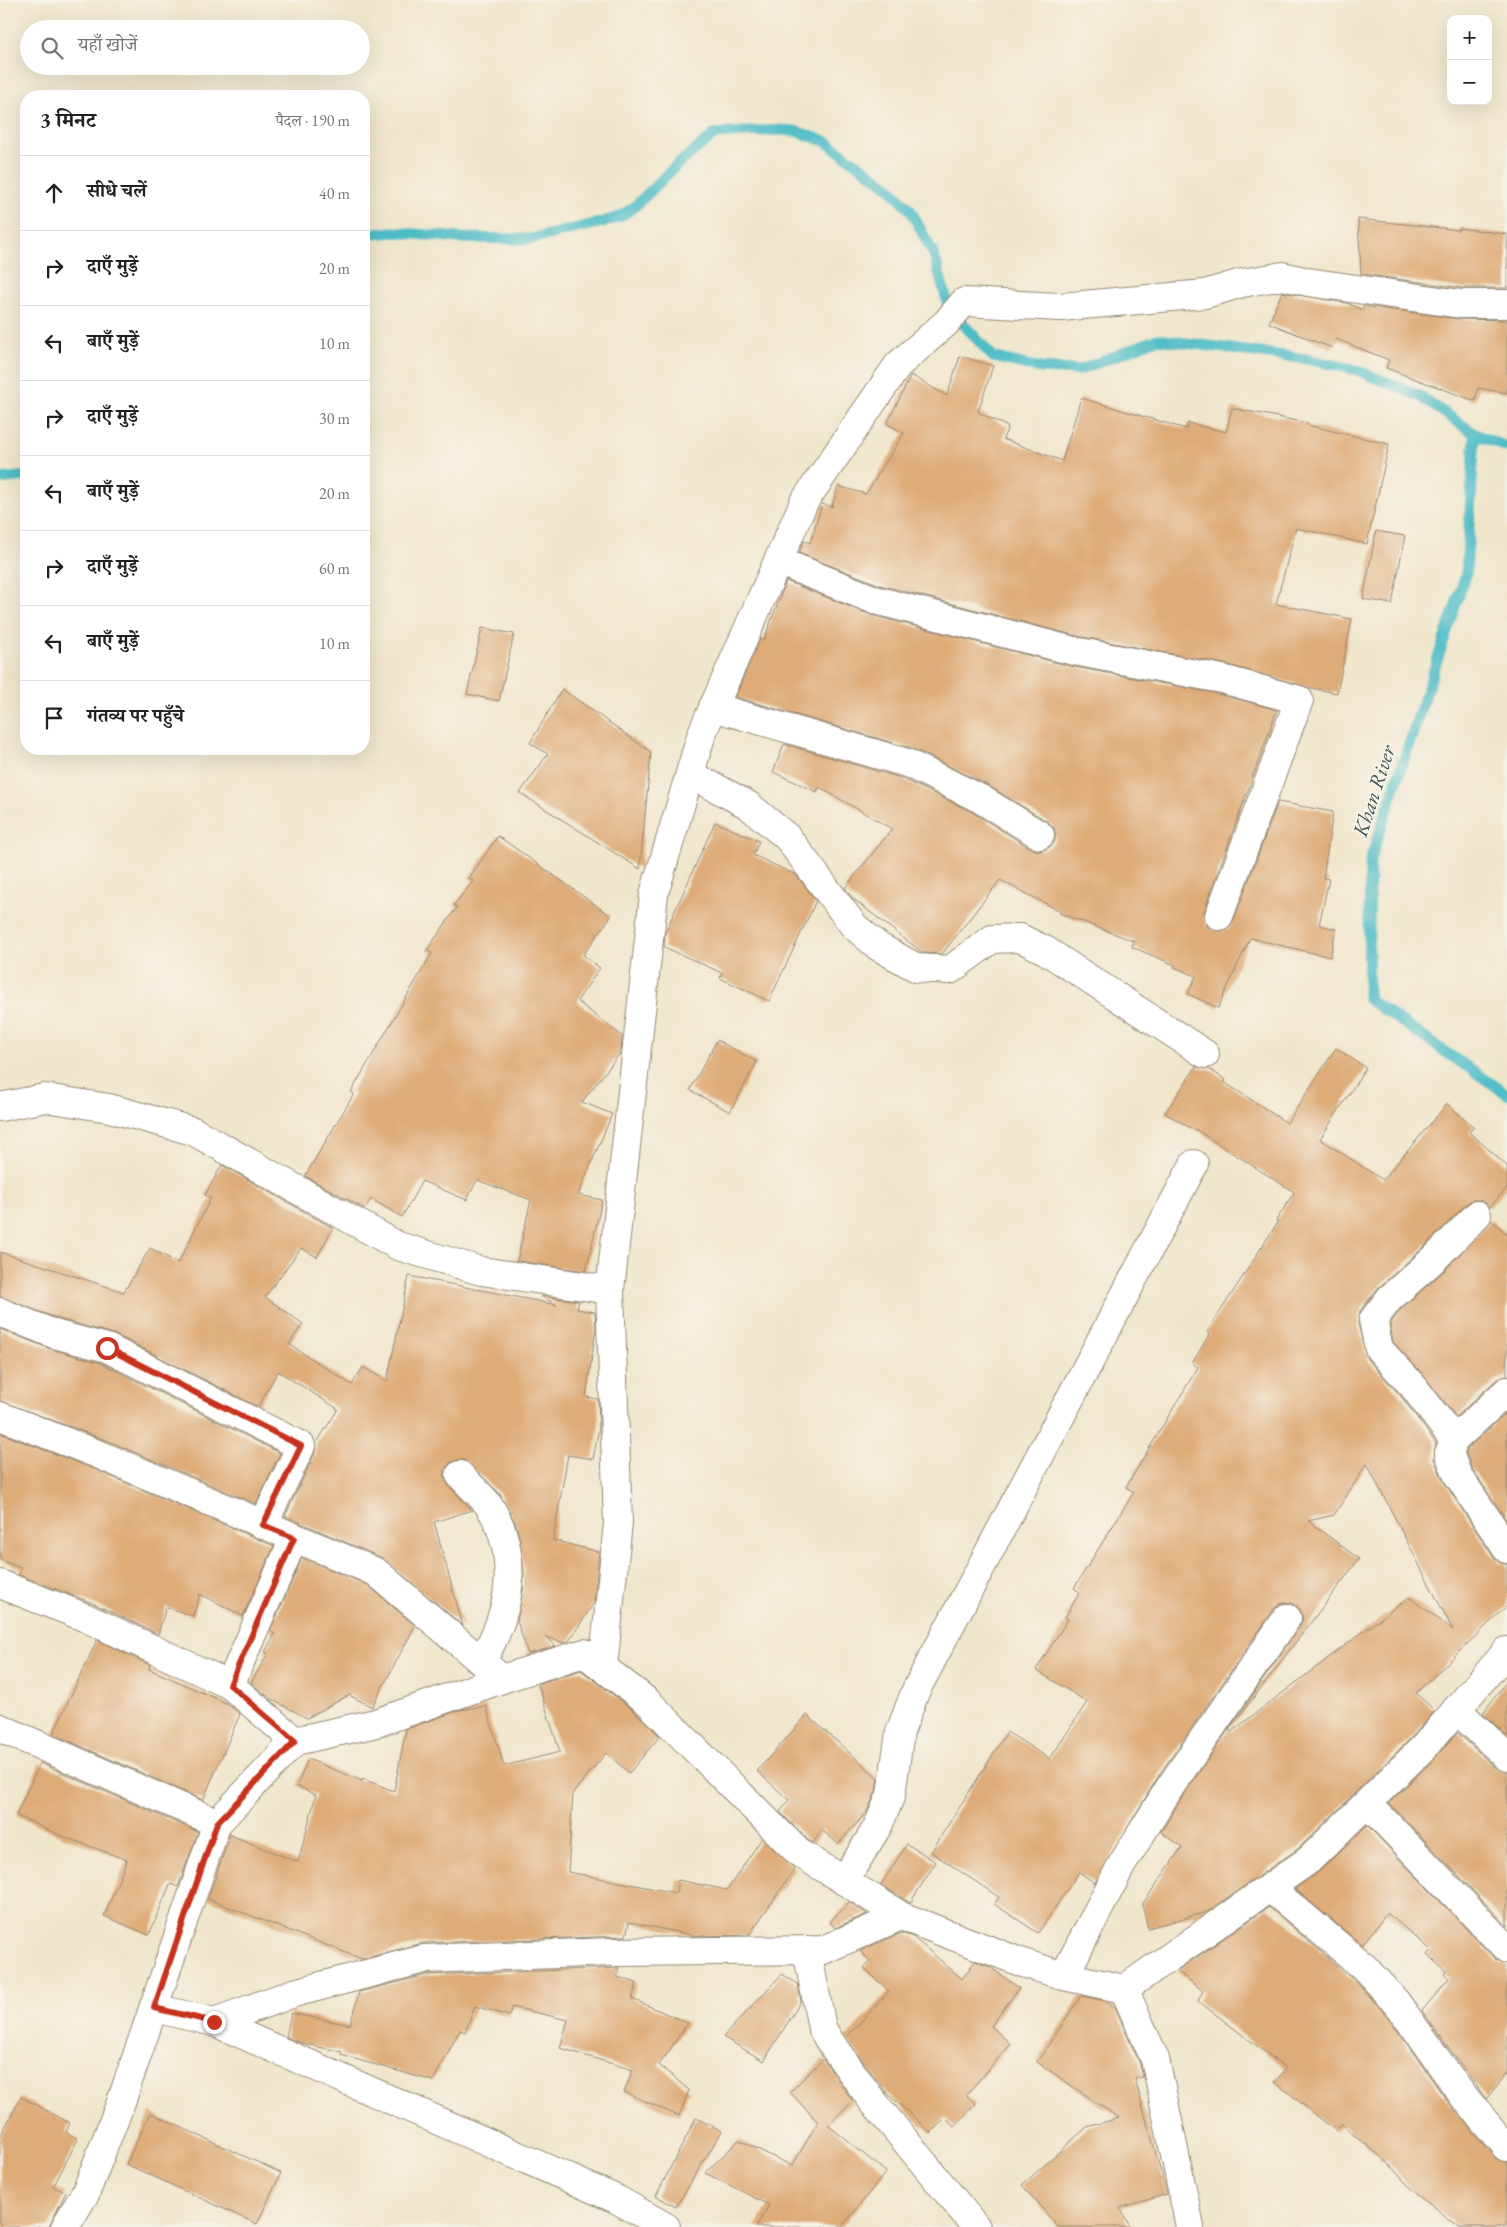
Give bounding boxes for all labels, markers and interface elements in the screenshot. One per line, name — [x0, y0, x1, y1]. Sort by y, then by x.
map controls — [1447, 15, 1492, 105]
button: + — [1447, 15, 1492, 60]
search box — [20, 20, 370, 75]
text: यहाँ खोजें — [78, 32, 137, 57]
icon: search — [38, 34, 66, 62]
button: − — [1447, 60, 1492, 105]
text: 3 मिनट — [40, 106, 96, 133]
text: पैदल · 190 m — [276, 110, 350, 131]
text: सीधे चलें — [87, 178, 147, 203]
icon: ahead — [40, 179, 68, 207]
text: 40 m — [319, 183, 350, 204]
text: दाएँ मुड़ें — [87, 253, 138, 278]
icon: right — [40, 254, 68, 282]
text: 20 m — [319, 258, 350, 279]
text: बाएँ मुड़ें — [87, 328, 139, 353]
icon: left — [40, 329, 68, 357]
text: 10 m — [319, 333, 350, 354]
text: दाएँ मुड़ें — [87, 403, 138, 428]
icon: right — [40, 404, 68, 432]
text: 30 m — [319, 408, 350, 429]
text: बाएँ मुड़ें — [87, 478, 139, 503]
icon: left — [40, 479, 68, 507]
text: 20 m — [319, 483, 350, 504]
text: दाएँ मुड़ें — [87, 553, 138, 578]
icon: right — [40, 554, 68, 582]
text: 60 m — [319, 558, 350, 579]
text: बाएँ मुड़ें — [87, 628, 139, 653]
icon: left — [40, 629, 68, 657]
text: 10 m — [319, 633, 350, 654]
text: गंतव्य पर पहुँचे — [87, 703, 184, 728]
icon: arrive — [40, 704, 68, 732]
water label: Khan River — [1346, 741, 1401, 841]
route start — [96, 1337, 119, 1360]
route end — [203, 2011, 226, 2034]

